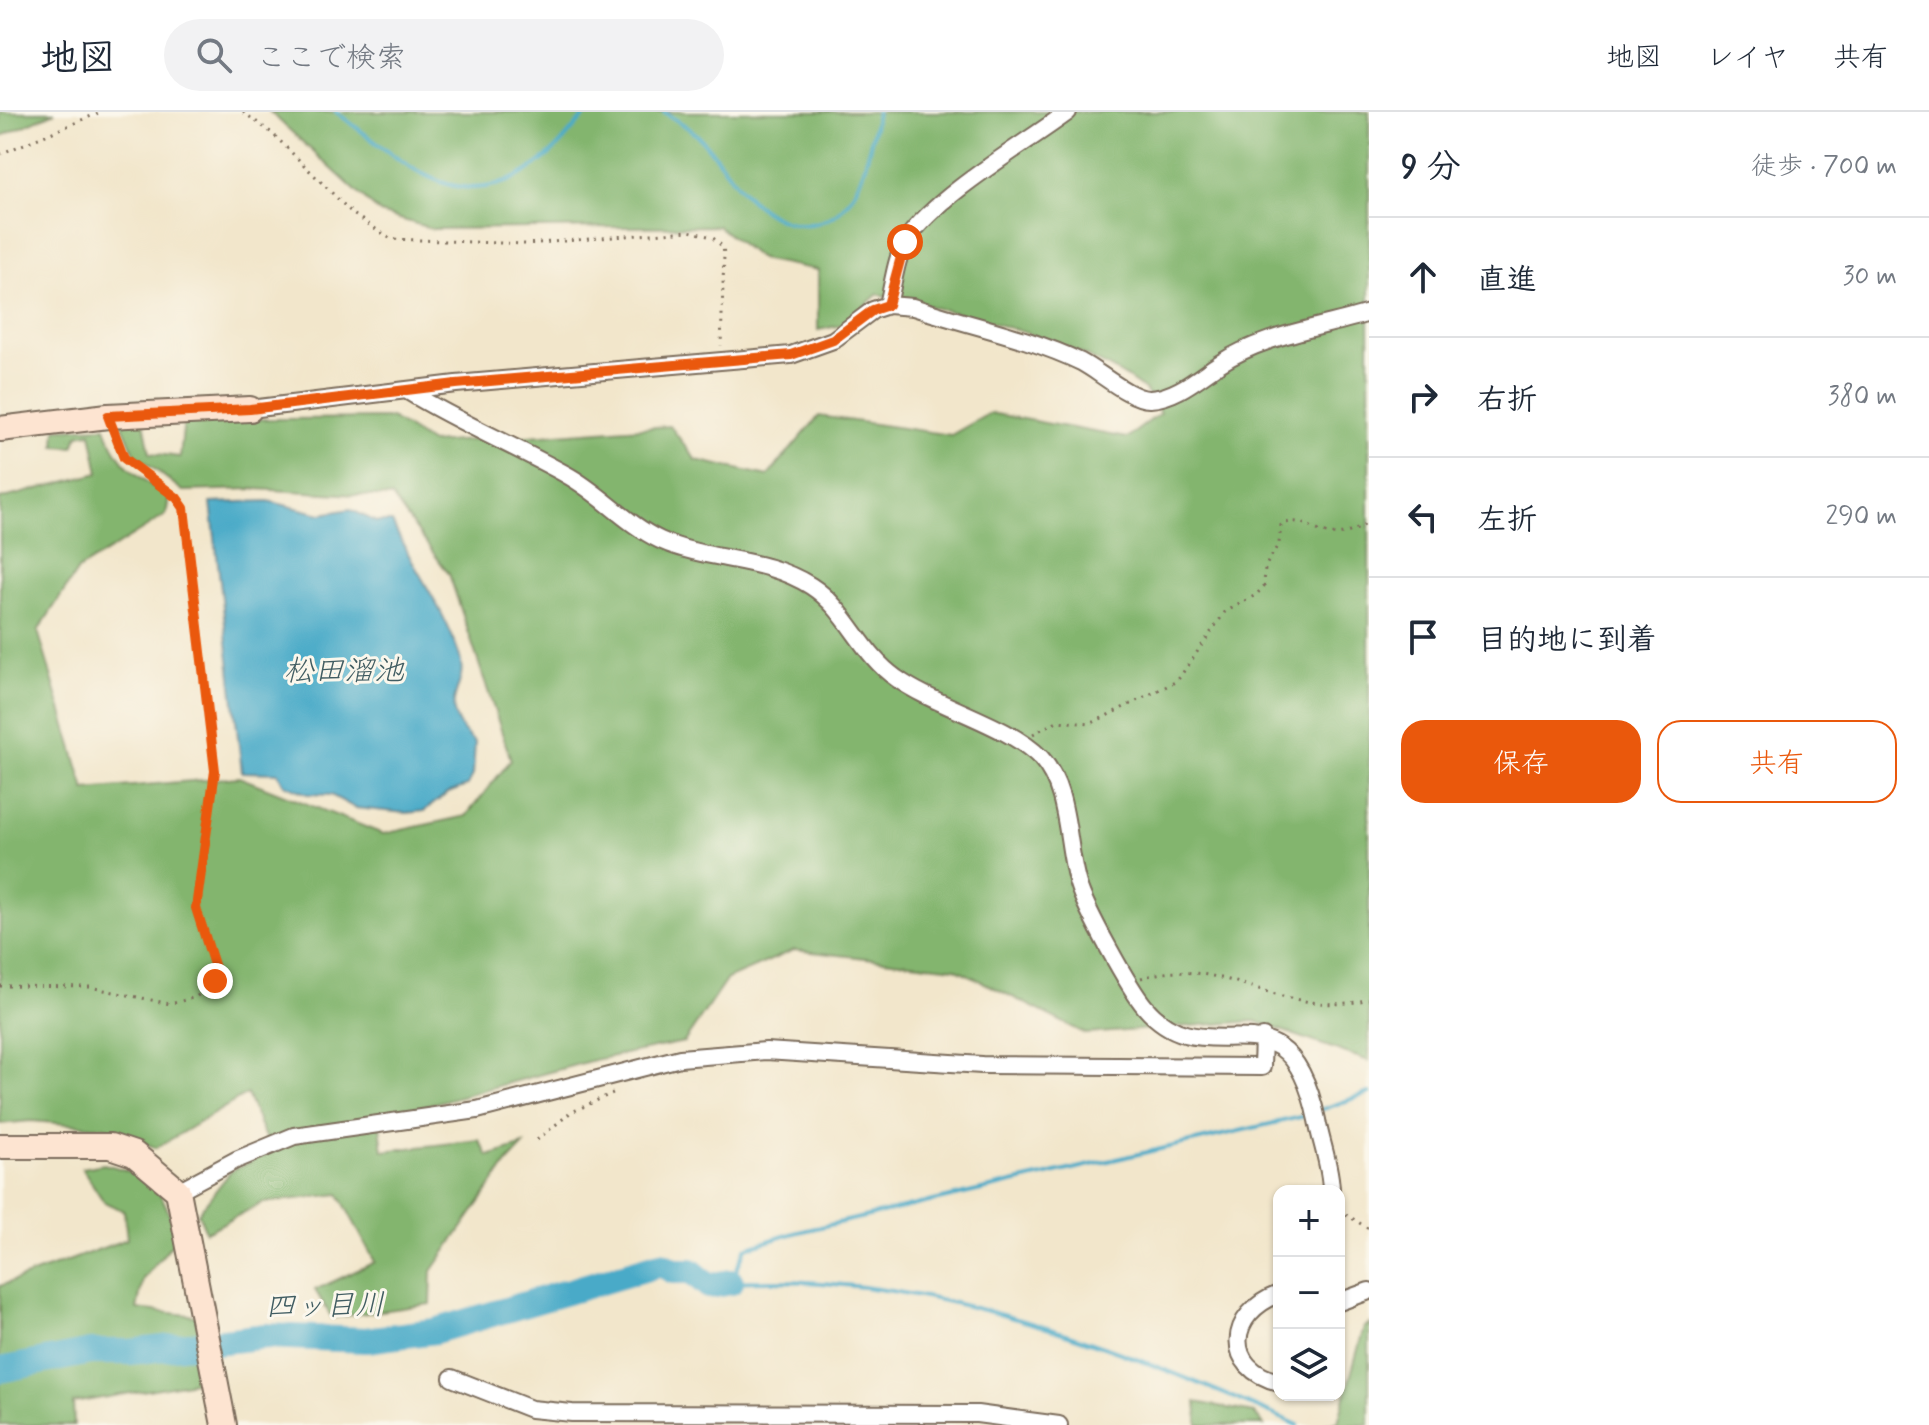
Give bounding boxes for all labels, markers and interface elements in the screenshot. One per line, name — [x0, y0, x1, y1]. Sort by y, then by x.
search box — [164, 19, 724, 91]
icon: search — [192, 33, 236, 77]
text: 地図 — [40, 35, 116, 84]
text: ここで検索 — [256, 39, 406, 78]
text: 地図 — [1606, 40, 1662, 77]
text: レイヤ — [1706, 40, 1789, 77]
text: 共有 — [1833, 40, 1889, 77]
text: 9 分 — [1401, 145, 1461, 190]
text: 徒歩 · 700 m — [1751, 150, 1897, 184]
route start — [887, 224, 923, 260]
icon: ahead — [1401, 255, 1445, 299]
text: 30 m — [1843, 260, 1897, 294]
text: 直進 — [1477, 261, 1537, 300]
icon: right — [1401, 375, 1445, 419]
text: 380 m — [1828, 380, 1897, 414]
text: 右折 — [1477, 381, 1537, 420]
icon: left — [1401, 495, 1445, 539]
text: 290 m — [1825, 500, 1897, 534]
text: 左折 — [1477, 501, 1537, 540]
icon: arrive — [1401, 615, 1445, 659]
text: 目的地に到着 — [1477, 621, 1657, 660]
water label: 松田溜池 — [284, 652, 405, 691]
button: 保存 — [1401, 720, 1641, 803]
button: 共有 — [1657, 720, 1897, 803]
route end — [197, 963, 233, 999]
map controls — [1273, 1185, 1345, 1401]
button: + — [1273, 1185, 1345, 1257]
button: − — [1273, 1257, 1345, 1329]
water label: 四ッ目川 — [265, 1286, 385, 1327]
button: layers — [1273, 1329, 1345, 1401]

